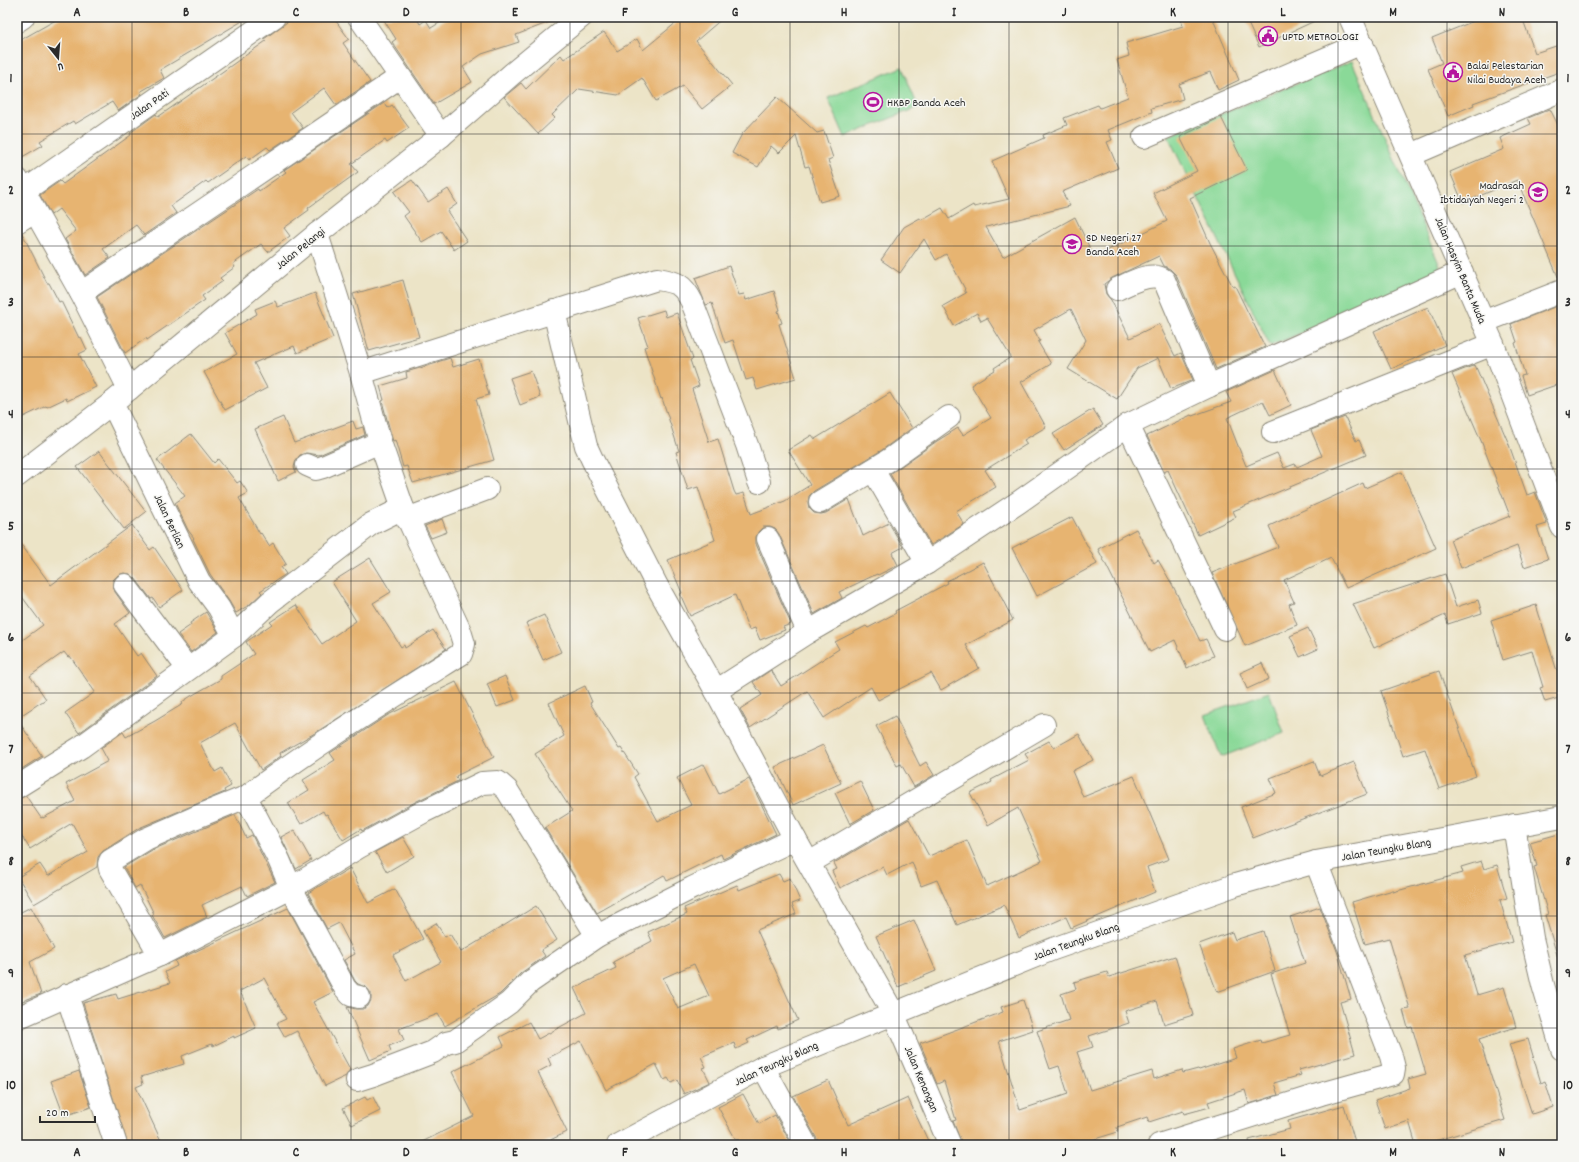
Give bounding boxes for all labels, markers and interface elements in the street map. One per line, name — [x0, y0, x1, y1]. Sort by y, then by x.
text: A — [73, 4, 81, 23]
text: B — [183, 4, 189, 23]
text: C — [293, 4, 300, 23]
text: D — [403, 4, 410, 23]
text: E — [512, 4, 519, 23]
text: F — [622, 4, 628, 23]
text: G — [732, 4, 739, 23]
text: H — [841, 4, 848, 23]
text: I — [952, 4, 957, 23]
text: J — [1062, 4, 1067, 23]
text: K — [1170, 4, 1176, 23]
text: L — [1280, 4, 1286, 23]
text: M — [1389, 4, 1397, 23]
text: N — [1499, 4, 1505, 23]
public building icon: UPTD METROLOGI — [1257, 25, 1279, 47]
place label: UPTD METROLOGI — [1282, 29, 1359, 46]
north arrow — [38, 38, 78, 78]
text: U — [55, 57, 65, 74]
place label: Balai Pelestarian Nilai Budaya Aceh — [1467, 58, 1546, 89]
public building icon: Balai Pelestarian Nilai Budaya Aceh — [1442, 61, 1464, 83]
text: 1 — [10, 70, 13, 89]
text: 1 — [1567, 70, 1570, 89]
street label: Jalan Pati — [127, 86, 173, 125]
sports icon: HKBP Banda Aceh — [862, 91, 884, 113]
place label: HKBP Banda Aceh — [887, 95, 966, 112]
place label: Madrasah Ibtidaiyah Negeri 2 — [1440, 178, 1524, 209]
school or university icon: Madrasah Ibtidaiyah Negeri 2 — [1527, 181, 1549, 203]
text: 2 — [8, 182, 14, 201]
text: 2 — [1565, 182, 1571, 201]
street label: Jalan Hasyim Banta Muda — [1429, 214, 1490, 327]
street label: Jalan Pelangi — [273, 224, 329, 274]
place label: SD Negeri 27 Banda Aceh — [1086, 230, 1142, 261]
school or university icon: SD Negeri 27 Banda Aceh — [1061, 233, 1083, 255]
text: 3 — [8, 294, 14, 313]
text: 3 — [1565, 294, 1571, 313]
text: 4 — [8, 406, 14, 425]
text: 4 — [1565, 406, 1571, 425]
street label: Jalan Berlian — [149, 492, 189, 552]
text: 5 — [8, 518, 14, 537]
text: 5 — [1565, 518, 1571, 537]
text: 6 — [8, 629, 15, 648]
text: 6 — [1565, 629, 1572, 648]
text: 7 — [9, 741, 14, 760]
text: 7 — [1566, 741, 1571, 760]
street label: Jalan Teungku Blang — [1340, 834, 1432, 867]
text: 8 — [8, 853, 14, 872]
text: 8 — [1565, 853, 1571, 872]
street label: Jalan Teungku Blang — [1031, 919, 1122, 966]
text: 9 — [8, 965, 14, 984]
text: 9 — [1565, 965, 1571, 984]
street label: Jalan Teungku Blang — [732, 1038, 821, 1091]
street label: Jalan Kenangan — [899, 1044, 942, 1116]
text: 10 — [6, 1077, 16, 1096]
text: 10 — [1563, 1077, 1573, 1096]
scale bar — [40, 1098, 95, 1124]
text: 20 m — [46, 1105, 69, 1122]
text: A — [73, 1144, 81, 1162]
text: B — [183, 1144, 189, 1162]
text: C — [293, 1144, 300, 1162]
text: D — [403, 1144, 410, 1162]
text: E — [512, 1144, 519, 1162]
text: F — [622, 1144, 628, 1162]
text: G — [732, 1144, 739, 1162]
text: H — [841, 1144, 848, 1162]
text: I — [952, 1144, 957, 1162]
text: J — [1062, 1144, 1067, 1162]
text: K — [1170, 1144, 1176, 1162]
text: L — [1280, 1144, 1286, 1162]
text: M — [1389, 1144, 1397, 1162]
text: N — [1499, 1144, 1505, 1162]

